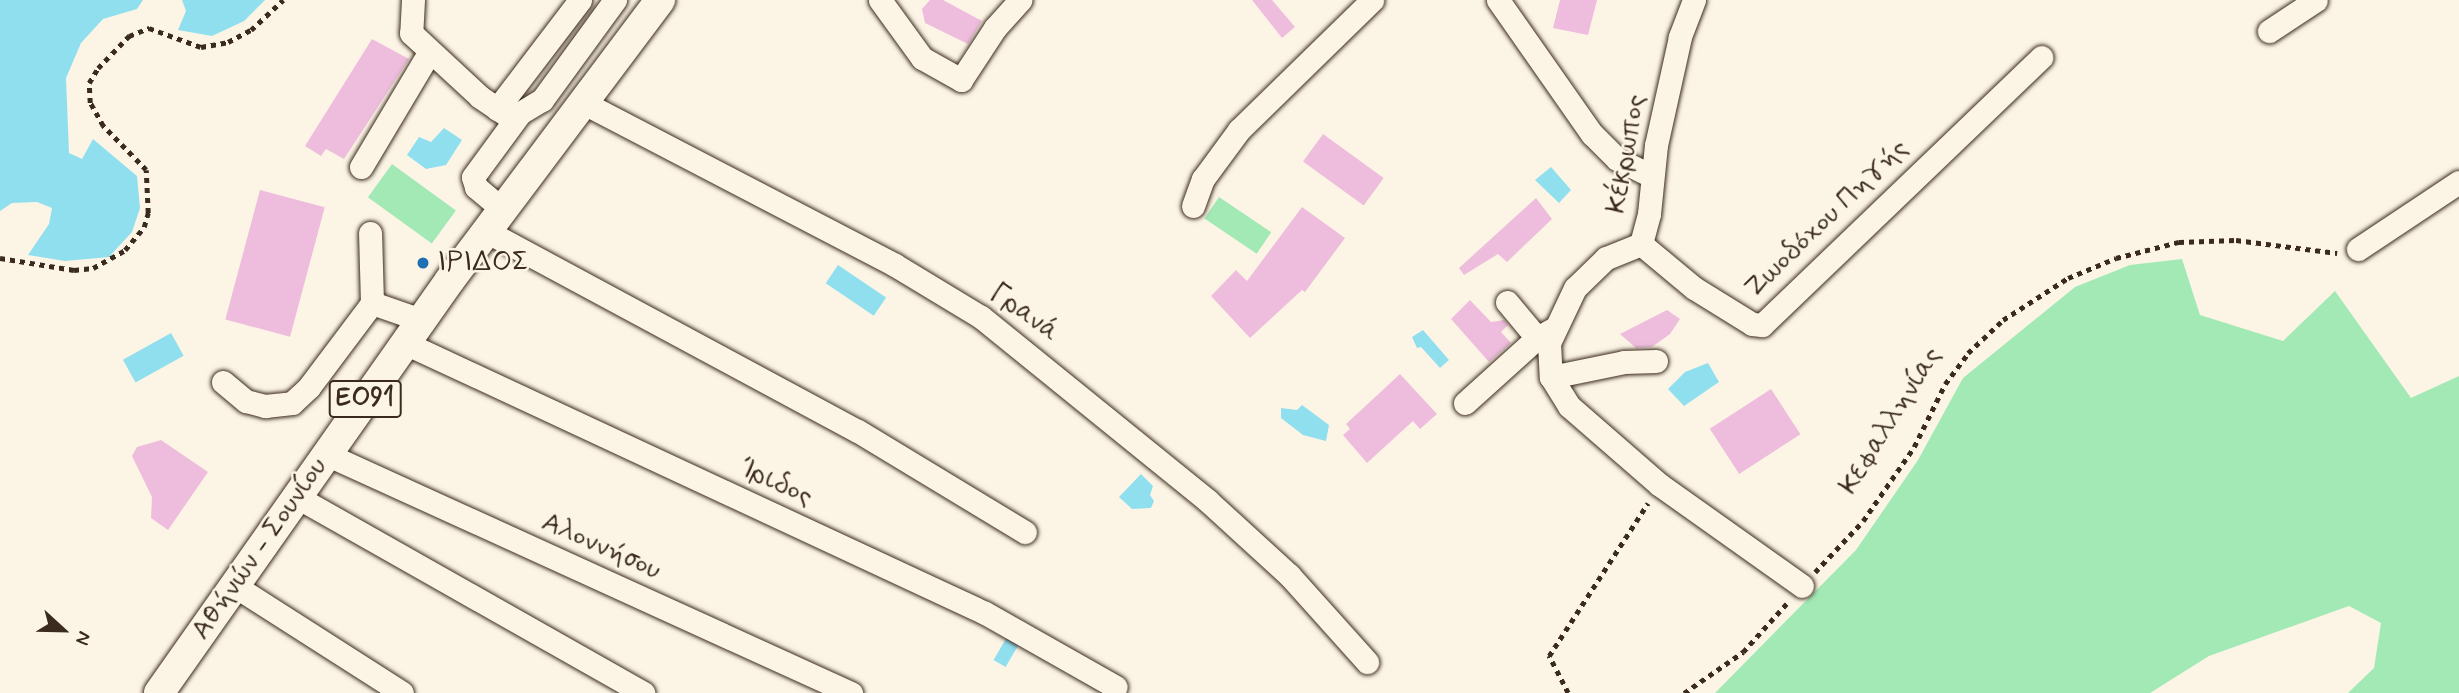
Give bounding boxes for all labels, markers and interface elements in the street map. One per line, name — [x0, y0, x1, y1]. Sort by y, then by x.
street label: Κέκρωπος — [1600, 92, 1654, 216]
street label: Ζωοδόχου Πηγής — [1738, 132, 1916, 306]
place label: ΙΡΙΔΟΣ — [437, 246, 529, 280]
marker: ΙΡΙΔΟΣ — [415, 255, 431, 271]
street label: Γρανά — [983, 277, 1065, 349]
street label: Κεφαλληνίας — [1832, 341, 1950, 501]
road number: ΕΟ91 — [328, 376, 402, 422]
street label: Αθήνών - Σουνίου — [185, 451, 335, 647]
street label: Ίριδος — [734, 452, 818, 514]
street label: Αλοννήσου — [536, 506, 666, 588]
north arrow — [28, 595, 98, 665]
text: N — [69, 628, 97, 649]

